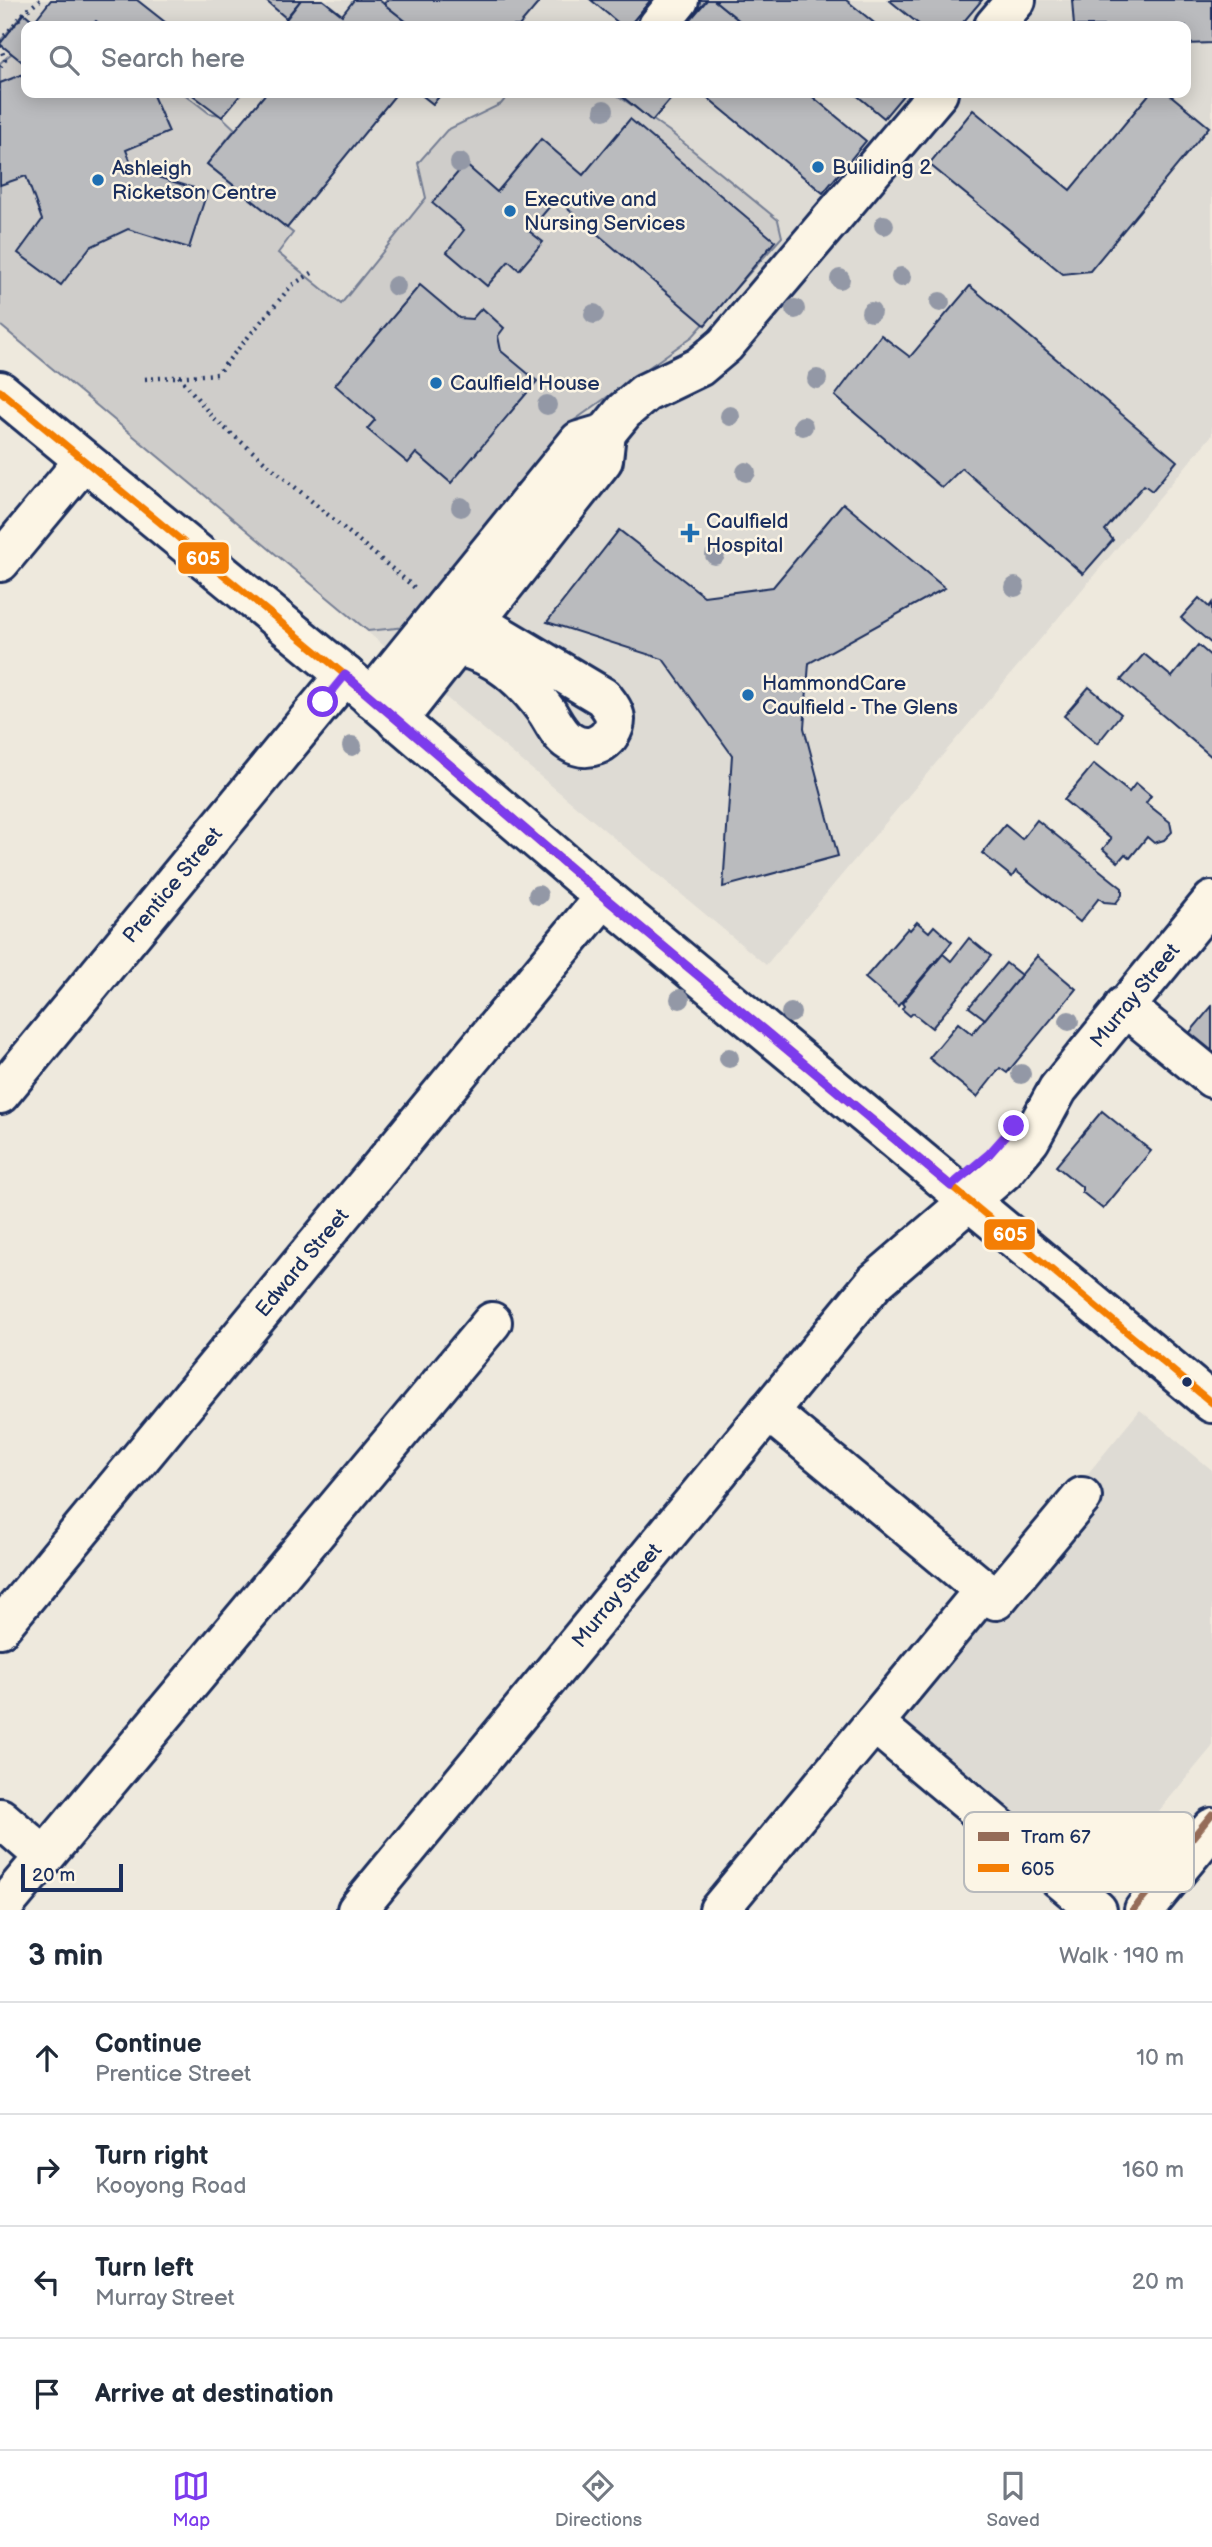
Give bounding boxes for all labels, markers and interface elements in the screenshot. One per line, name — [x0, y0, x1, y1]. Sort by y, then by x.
search box — [21, 21, 1191, 98]
icon: search — [45, 41, 83, 79]
text: Search here — [101, 44, 245, 75]
place label: Builiding 2 — [832, 155, 932, 180]
place label: Ashleigh Ricketson Centre — [112, 156, 277, 205]
marker: Builiding 2 — [810, 159, 826, 175]
marker: Ashleigh Ricketson Centre — [90, 172, 106, 188]
place label: Executive and Nursing Services — [524, 187, 685, 236]
marker: Executive and Nursing Services — [502, 203, 518, 219]
place label: Caulfield House — [450, 371, 600, 396]
marker: Caulfield House — [428, 375, 444, 391]
place label: Caulfield Hospital — [706, 509, 788, 558]
marker: Caulfield Hospital — [680, 523, 700, 543]
line badge: 605 — [177, 541, 230, 575]
text: 605 — [186, 548, 220, 571]
place label: HammondCare Caulfield - The Glens — [762, 671, 958, 720]
route start — [307, 686, 338, 717]
marker: HammondCare Caulfield - The Glens — [740, 687, 756, 703]
street label: Prentice Street — [118, 822, 228, 948]
street label: Murray Street — [1085, 938, 1186, 1053]
route end — [998, 1110, 1029, 1141]
street label: Edward Street — [250, 1203, 355, 1322]
line badge: 605 — [983, 1218, 1036, 1251]
text: 605 — [993, 1224, 1027, 1247]
unlabelled marker — [1180, 1375, 1194, 1389]
street label: Murray Street — [567, 1538, 668, 1653]
legend — [964, 1812, 1194, 1892]
text: Tram 67 — [1021, 1826, 1091, 1849]
text: 605 — [1021, 1858, 1055, 1881]
scale bar — [21, 1861, 122, 1893]
text: 20 m — [32, 1864, 75, 1887]
text: 3 min — [28, 1938, 103, 1974]
text: Walk · 190 m — [1059, 1942, 1184, 1970]
text: Continue — [95, 2029, 202, 2060]
icon: ahead — [28, 2039, 66, 2077]
text: 10 m — [1136, 2044, 1184, 2072]
text: Prentice Street — [95, 2060, 251, 2088]
text: Turn right — [95, 2141, 208, 2172]
icon: right — [28, 2151, 66, 2189]
text: 160 m — [1122, 2156, 1184, 2184]
text: Kooyong Road — [95, 2172, 246, 2200]
text: Turn left — [95, 2253, 194, 2284]
icon: left — [28, 2263, 66, 2301]
text: 20 m — [1132, 2268, 1184, 2296]
text: Murray Street — [95, 2284, 235, 2312]
icon: arrive — [28, 2375, 66, 2413]
text: Arrive at destination — [95, 2379, 334, 2410]
tab: Map — [172, 2467, 210, 2532]
tab: Directions — [555, 2467, 642, 2532]
tab: Saved — [986, 2467, 1040, 2532]

